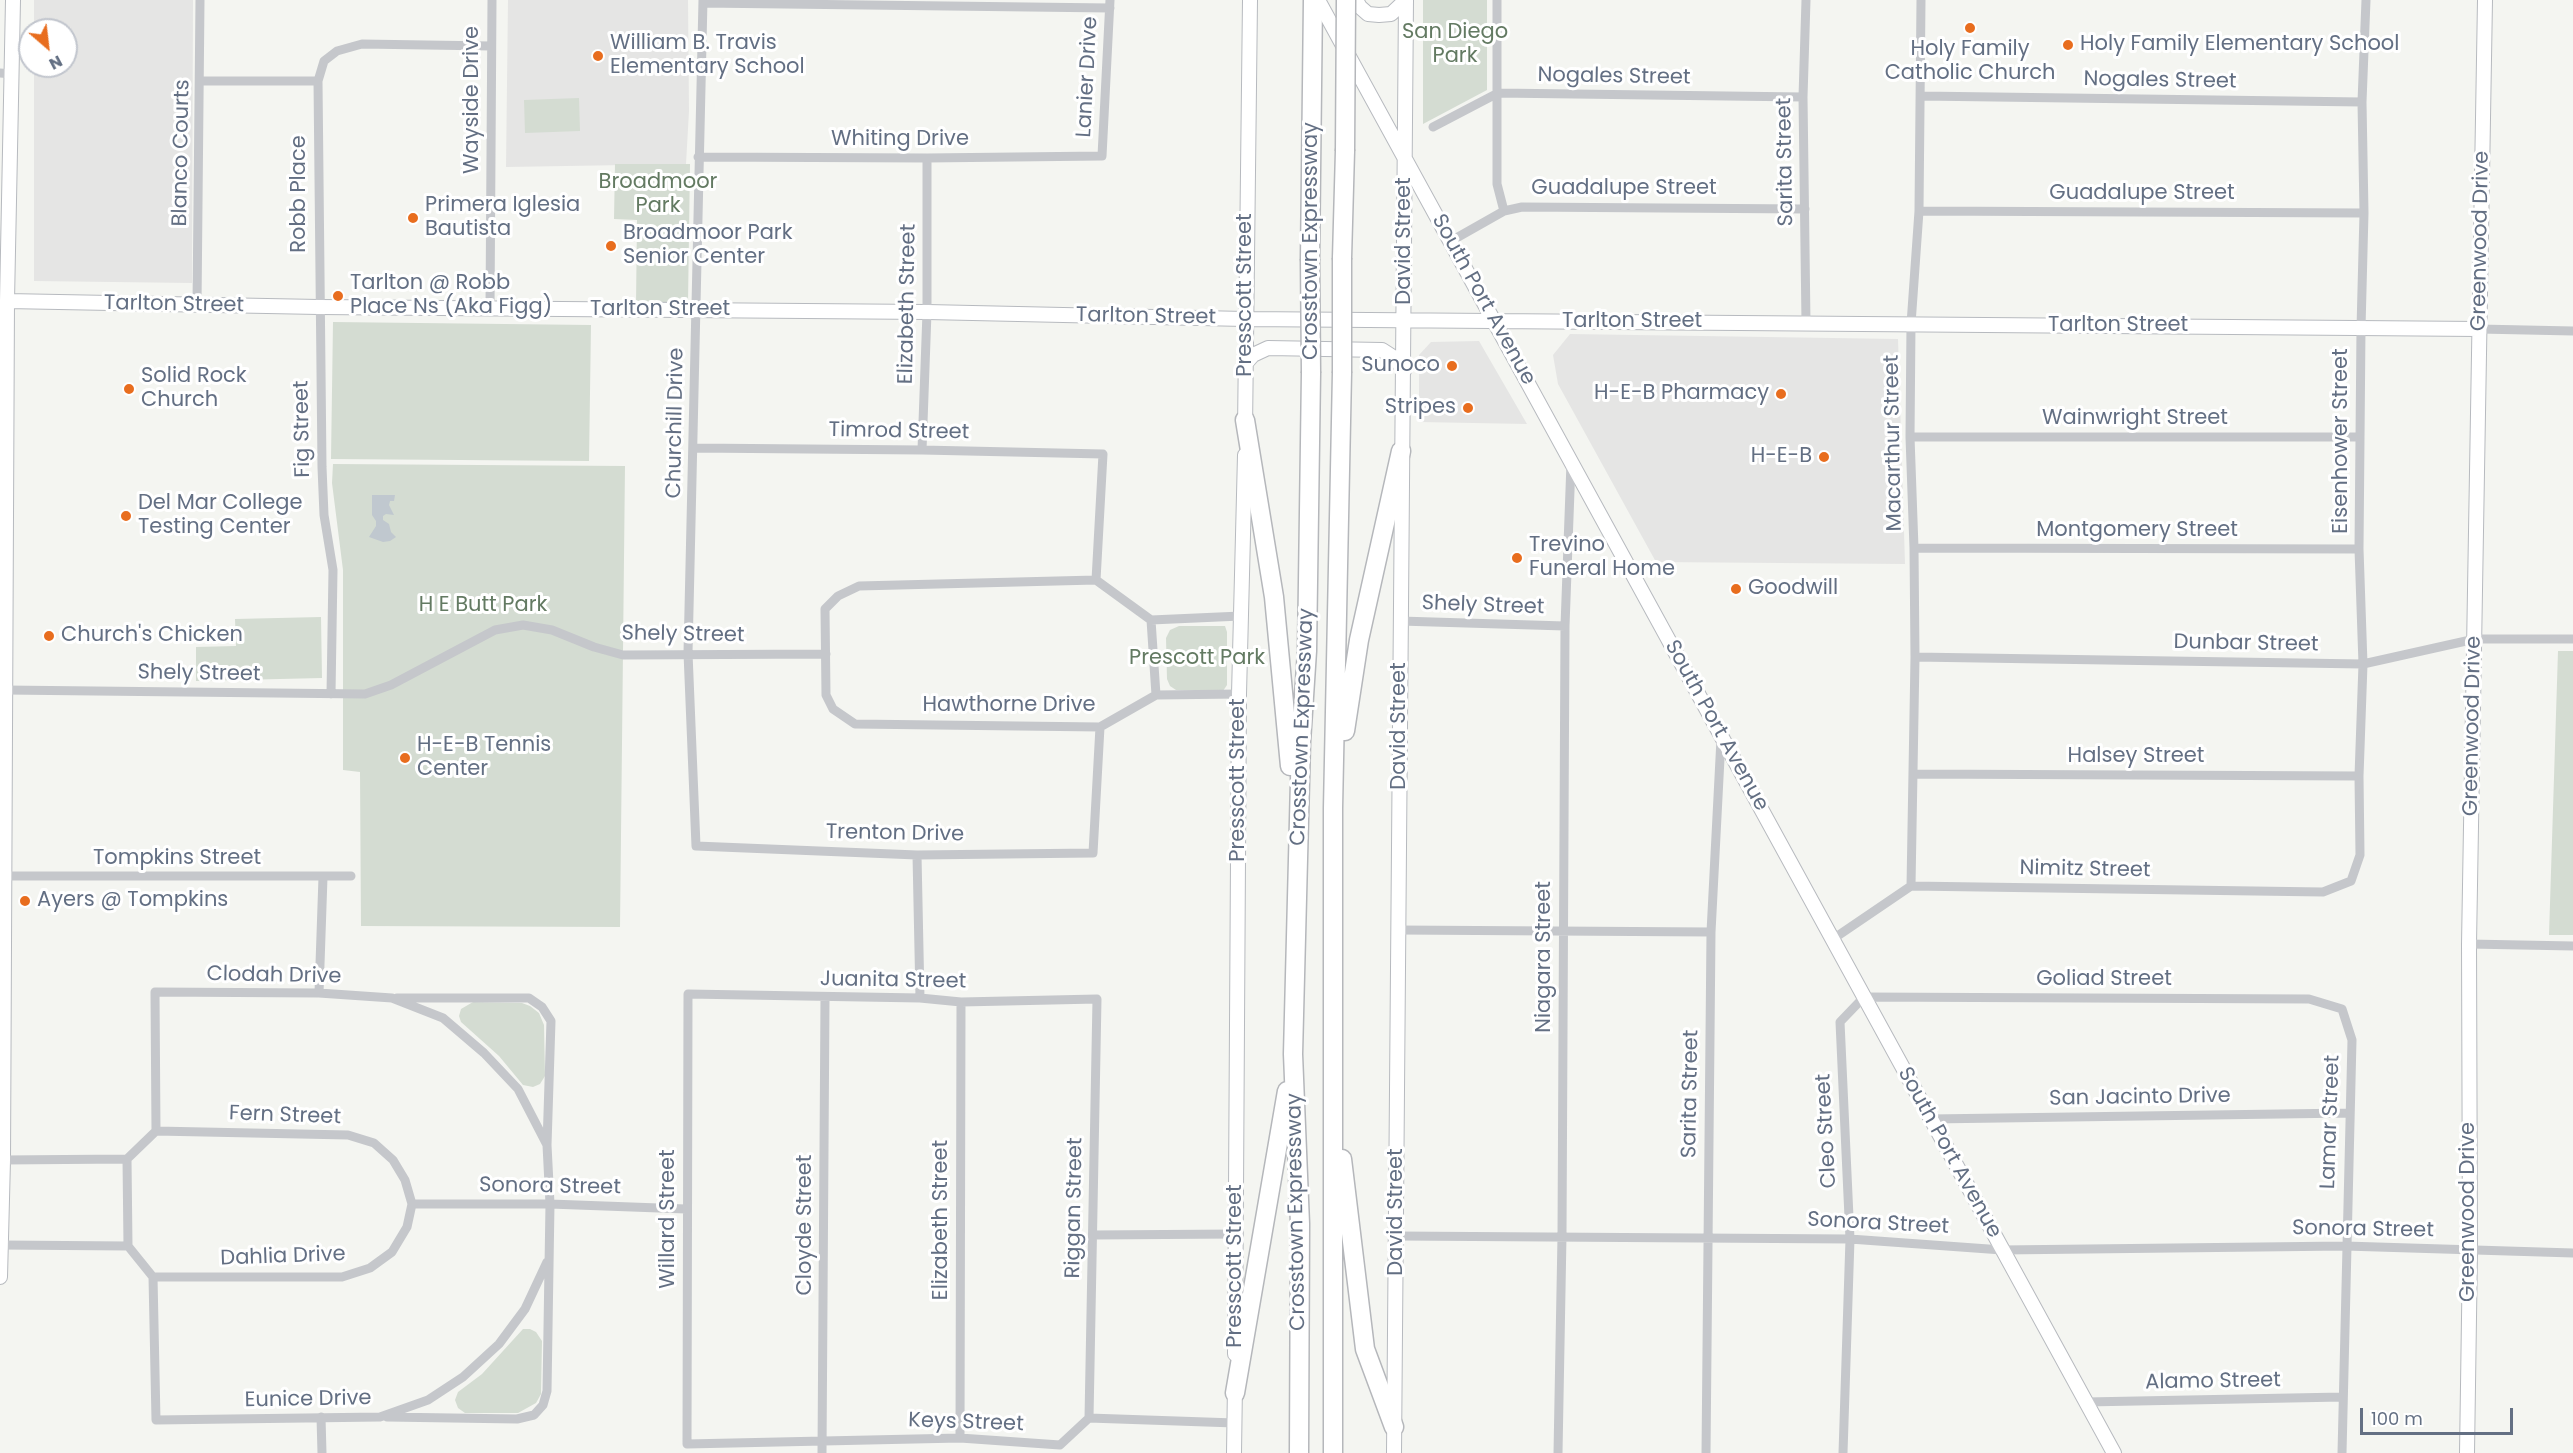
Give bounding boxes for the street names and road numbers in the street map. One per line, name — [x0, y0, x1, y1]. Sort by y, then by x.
street label: Lanier Drive — [1072, 16, 1104, 138]
street label: Wayside Drive — [460, 26, 486, 174]
street label: Nogales Street — [1537, 63, 1691, 91]
street label: Nogales Street — [2083, 67, 2237, 95]
street label: Blanco Courts — [168, 79, 196, 227]
street label: Sarita Street — [1772, 98, 1800, 226]
street label: Crosstown Expressway — [1299, 122, 1325, 360]
street label: Whiting Drive — [831, 127, 969, 153]
street label: Robb Place — [287, 135, 313, 253]
street label: Greenwood Drive — [2467, 151, 2495, 331]
street label: Guadalupe Street — [1531, 176, 1717, 202]
street label: David Street — [1392, 177, 1418, 305]
street label: Guadalupe Street — [2049, 181, 2235, 207]
street label: South Port Avenue — [1426, 210, 1540, 390]
street label: Presscott Street — [1233, 213, 1259, 377]
street label: Elizabeth Street — [894, 224, 922, 384]
street label: Tarlton Street — [104, 291, 244, 319]
street label: Tarlton Street — [590, 297, 730, 323]
street label: Tarlton Street — [1076, 303, 1216, 331]
street label: Tarlton Street — [1562, 309, 1702, 335]
street label: Tarlton Street — [2048, 313, 2188, 339]
street label: Churchill Drive — [662, 347, 690, 499]
street label: Eisenhower Street — [2329, 348, 2355, 534]
street label: Macarthur Street — [1880, 355, 1908, 531]
street label: Fig Street — [290, 380, 316, 478]
street label: Wainwright Street — [2042, 406, 2228, 432]
street label: Timrod Street — [828, 418, 970, 446]
street label: Montgomery Street — [2036, 518, 2238, 544]
street label: Shely Street — [1421, 591, 1545, 621]
street label: Crosstown Expressway — [1286, 608, 1320, 846]
street label: Shely Street — [621, 621, 745, 649]
street label: Dunbar Street — [2173, 630, 2319, 658]
street label: South Port Avenue — [1659, 636, 1773, 816]
street label: Greenwood Drive — [2459, 636, 2487, 816]
street label: Shely Street — [137, 660, 261, 688]
street label: David Street — [1387, 662, 1413, 790]
street label: Hawthorne Drive — [922, 693, 1096, 719]
street label: Presscott Street — [1226, 698, 1252, 862]
street label: Halsey Street — [2068, 744, 2204, 770]
street label: Trenton Drive — [826, 820, 964, 848]
street label: Tompkins Street — [93, 846, 261, 872]
street label: Nimitz Street — [2019, 856, 2151, 884]
street label: Niagara Street — [1532, 881, 1558, 1033]
street label: Clodah Drive — [206, 962, 342, 990]
street label: Juanita Street — [820, 967, 966, 995]
street label: Goliad Street — [2036, 967, 2172, 993]
street label: Sarita Street — [1677, 1030, 1705, 1158]
street label: Lamar Street — [2316, 1055, 2346, 1189]
street label: South Port Avenue — [1892, 1063, 2006, 1243]
street label: Cleo Street — [1811, 1073, 1843, 1189]
street label: San Jacinto Drive — [2049, 1084, 2231, 1112]
street label: Crosstown Expressway — [1282, 1093, 1312, 1331]
street label: Fern Street — [229, 1101, 341, 1131]
street label: Greenwood Drive — [2456, 1122, 2482, 1302]
street label: Riggan Street — [1061, 1137, 1089, 1279]
street label: Elizabeth Street — [929, 1140, 955, 1300]
street label: David Street — [1384, 1148, 1410, 1276]
street label: Willard Street — [656, 1149, 682, 1289]
street label: Cloyde Street — [793, 1155, 819, 1295]
street label: Sonora Street — [479, 1173, 621, 1201]
street label: Presscott Street — [1223, 1184, 1249, 1348]
street label: Sonora Street — [1807, 1208, 1949, 1240]
street label: Sonora Street — [2292, 1216, 2434, 1244]
street label: Dahlia Drive — [220, 1242, 346, 1272]
street label: Alamo Street — [2145, 1368, 2281, 1396]
street label: Eunice Drive — [244, 1386, 372, 1414]
street label: Keys Street — [908, 1408, 1024, 1438]

